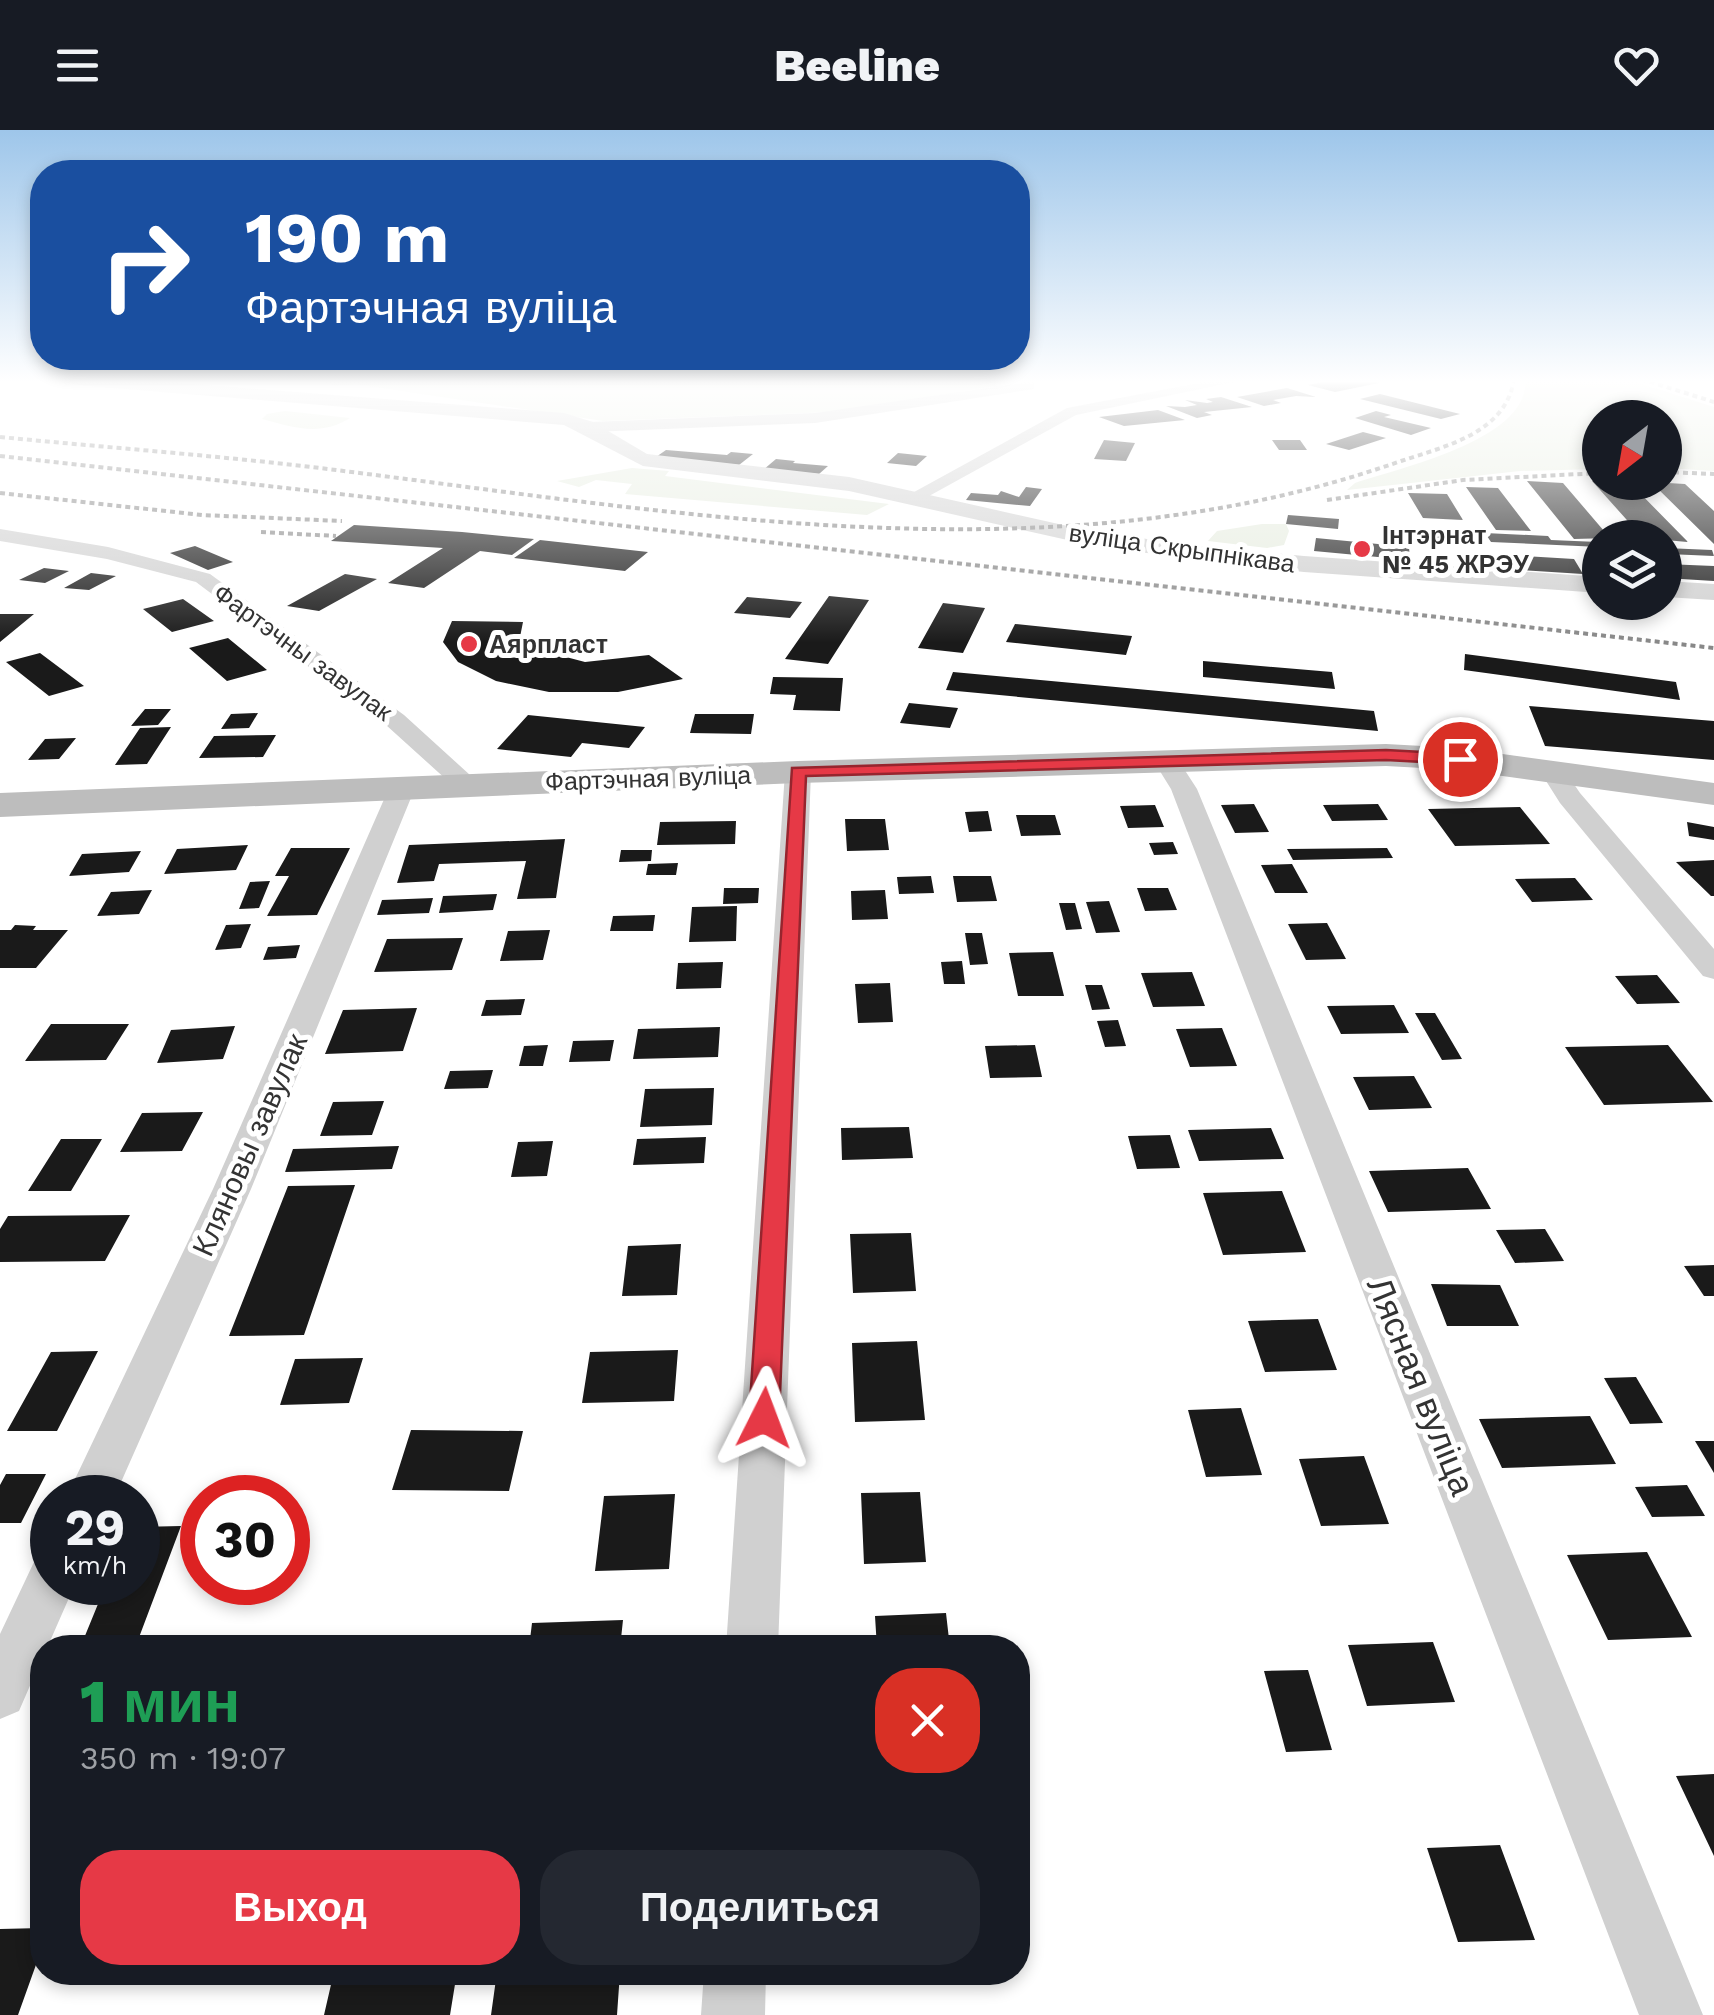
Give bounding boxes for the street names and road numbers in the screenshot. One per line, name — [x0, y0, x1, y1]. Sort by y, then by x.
street label: вуліца Скрыпнікава — [1067, 518, 1297, 579]
street label: Фартэчны завулак — [208, 578, 398, 727]
street label: Фартэчная вуліца — [544, 760, 752, 797]
street label: Кляновы завулак — [185, 1027, 315, 1261]
street label: Лясная вуліца — [1358, 1271, 1484, 1502]

